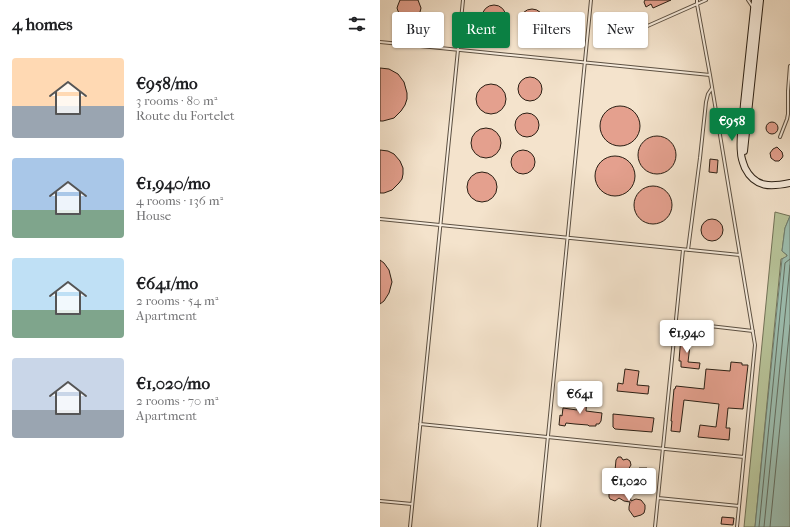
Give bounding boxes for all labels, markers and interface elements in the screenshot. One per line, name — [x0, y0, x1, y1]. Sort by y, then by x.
chip: Buy — [392, 12, 444, 48]
chip: Rent — [452, 12, 510, 48]
chip: Filters — [518, 12, 585, 48]
chip: New — [593, 12, 648, 48]
icon: filters — [346, 13, 368, 35]
text: 4 homes — [12, 14, 72, 34]
text: €958/mo — [136, 73, 198, 93]
icon: home — [44, 74, 92, 122]
text: 3 rooms · 80 m² — [136, 93, 217, 108]
text: Route du Fortelet — [136, 108, 235, 123]
pin: €958 — [708, 108, 756, 142]
text: €958 — [719, 113, 745, 128]
text: €1,940/mo — [136, 173, 210, 193]
icon: home — [44, 174, 92, 222]
text: 4 rooms · 136 m² — [136, 193, 223, 208]
text: House — [136, 208, 171, 223]
text: €641/mo — [136, 273, 198, 293]
icon: home — [44, 274, 92, 322]
text: 2 rooms · 54 m² — [136, 293, 218, 308]
text: Apartment — [136, 308, 197, 323]
pin: €1,940 — [654, 320, 720, 354]
text: €1,940 — [669, 325, 705, 340]
text: €1,020/mo — [136, 373, 210, 393]
icon: home — [44, 374, 92, 422]
pin: €641 — [556, 381, 604, 415]
text: €641 — [566, 386, 594, 401]
text: 2 rooms · 70 m² — [136, 393, 219, 408]
text: Apartment — [136, 408, 197, 423]
pin: €1,020 — [596, 468, 662, 502]
text: €1,020 — [611, 473, 647, 488]

